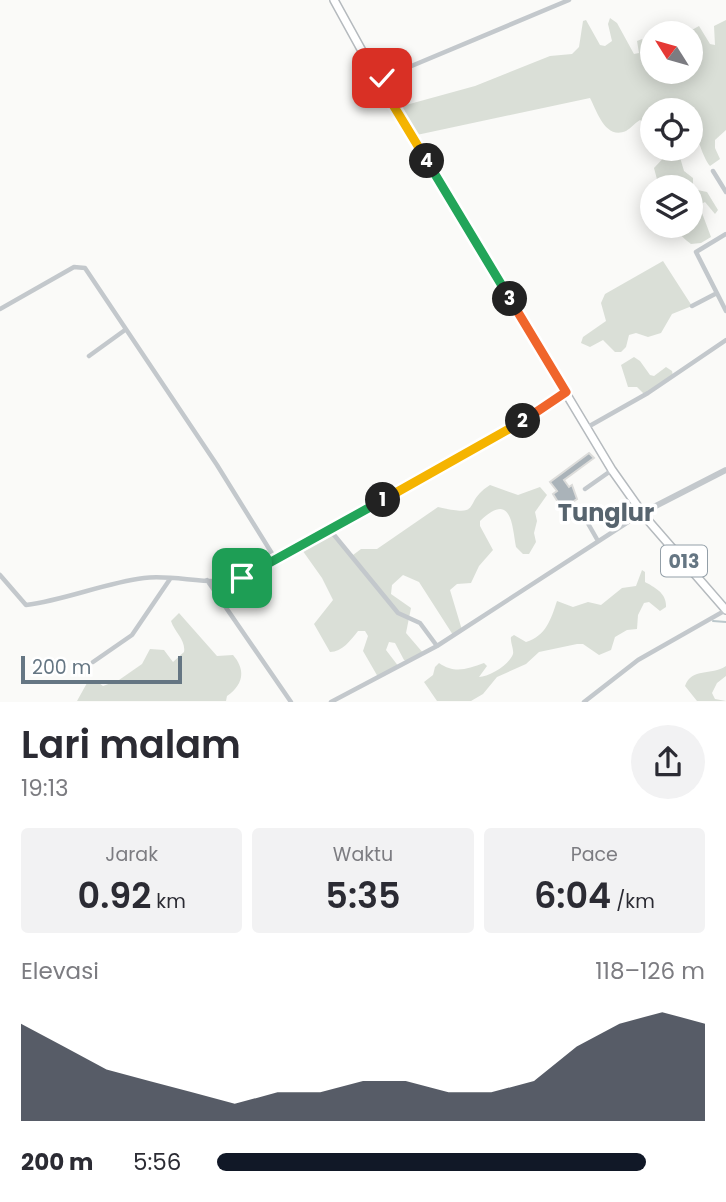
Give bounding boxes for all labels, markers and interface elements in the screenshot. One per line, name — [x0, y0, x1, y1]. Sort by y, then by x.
north arrow — [640, 21, 704, 84]
map controls — [640, 21, 703, 238]
pin — [352, 48, 412, 108]
icon: check — [363, 59, 401, 97]
button: locate — [640, 98, 703, 161]
pin: 4 — [410, 144, 444, 178]
text: 4 — [420, 147, 433, 174]
button: layers — [640, 175, 703, 238]
pin: 3 — [492, 282, 528, 316]
text: 3 — [504, 285, 515, 312]
pin: 2 — [505, 404, 540, 438]
text: 2 — [517, 407, 528, 434]
pin: 1 — [366, 482, 400, 518]
text: 1 — [379, 486, 386, 513]
district label: Tunglur — [558, 496, 654, 529]
road number: 013 — [661, 546, 707, 576]
pin — [212, 548, 272, 608]
icon: arrive — [223, 559, 261, 597]
scale bar — [21, 652, 182, 684]
text: 200 m — [32, 654, 91, 681]
text: Lari malam — [21, 718, 241, 771]
button: share — [631, 725, 705, 799]
text: 19:13 — [21, 772, 69, 804]
text: Jarak — [105, 841, 158, 868]
text: Waktu — [333, 841, 393, 868]
text: Pace — [571, 841, 618, 868]
text: 0.92 — [78, 871, 151, 920]
text: 5:35 — [325, 871, 401, 920]
text: 6:04 — [534, 871, 611, 920]
text: km — [151, 888, 186, 915]
text: /km — [611, 888, 655, 915]
text: Elevasi — [21, 955, 99, 987]
text: 118–126 m — [595, 955, 705, 987]
text: 200 m — [21, 1146, 93, 1178]
text: 5:56 — [133, 1146, 181, 1178]

